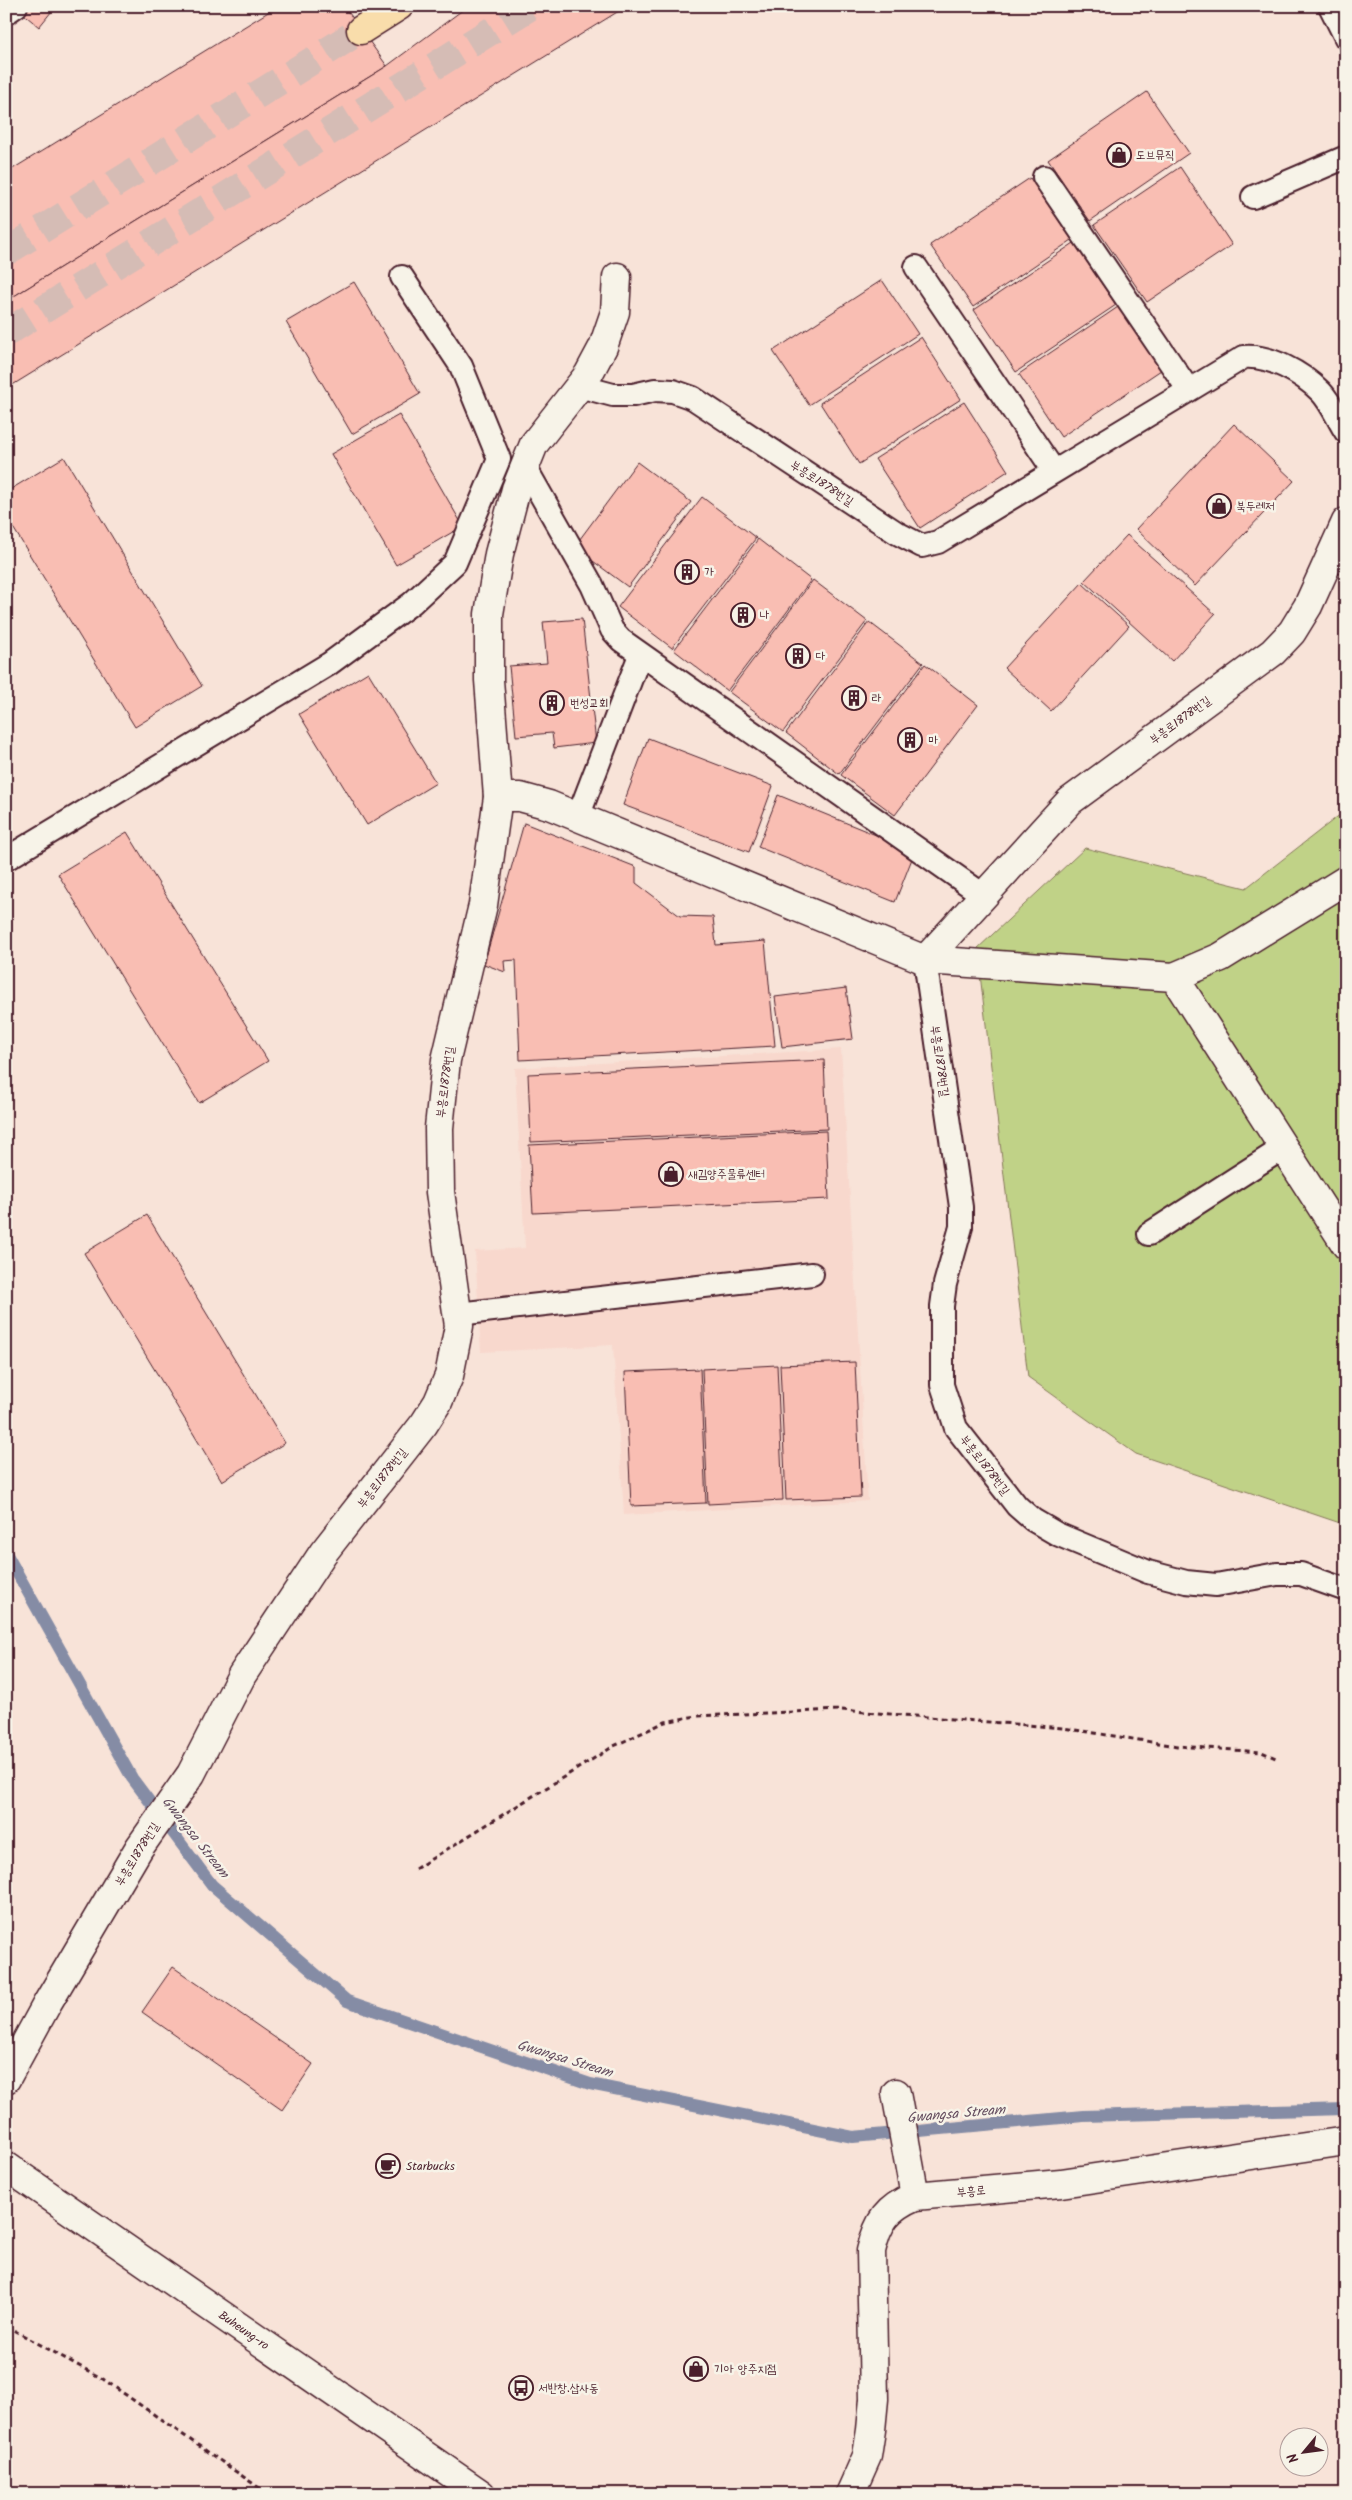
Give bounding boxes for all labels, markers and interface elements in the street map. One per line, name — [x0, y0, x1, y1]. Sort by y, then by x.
shop icon: 도브뮤직 — [1106, 142, 1132, 168]
place label: 도브뮤직 — [1136, 146, 1175, 165]
street label: 부흥로1878번길 — [786, 456, 857, 511]
shop icon: 북두레저 — [1206, 493, 1232, 519]
place label: 북두레저 — [1236, 497, 1275, 516]
building icon: 가 — [674, 559, 700, 585]
place label: 가 — [704, 563, 714, 582]
building icon: 나 — [730, 602, 756, 628]
place label: 나 — [760, 606, 770, 625]
building icon: 다 — [785, 643, 811, 669]
place label: 다 — [816, 647, 826, 666]
building icon: 라 — [841, 685, 867, 711]
place label: 라 — [872, 689, 882, 708]
building icon: 번성교회 — [539, 690, 565, 716]
street label: 부흥로1878번길 — [1146, 691, 1215, 749]
place label: 번성교회 — [570, 694, 609, 713]
building icon: 마 — [897, 727, 923, 753]
place label: 마 — [928, 731, 938, 750]
street label: 부흥로1878번길 — [925, 1024, 954, 1098]
street label: 부흥로1878번길 — [431, 1045, 460, 1119]
shop icon: 새김양주물류센터 — [658, 1161, 684, 1187]
place label: 새김양주물류센터 — [688, 1165, 765, 1184]
street label: 부흥로1878번길 — [955, 1431, 1014, 1500]
street label: 부흥로1878번길 — [353, 1444, 412, 1513]
water label: Gwangsa Stream — [156, 1792, 235, 1885]
street label: 부흥로1878번길 — [110, 1818, 165, 1890]
water label: Gwangsa Stream — [514, 2034, 617, 2084]
water label: Gwangsa Stream — [906, 2099, 1008, 2129]
cafe icon: Starbucks — [375, 2153, 401, 2179]
place label: Starbucks — [406, 2157, 455, 2176]
street label: 부흥로 — [956, 2181, 986, 2202]
street label: Buheung-ro — [214, 2306, 273, 2355]
shop icon: 기아 양주지점 — [683, 2356, 709, 2382]
place label: 기아 양주지점 — [714, 2360, 777, 2379]
bus stop icon: 서반창.삽사동 — [508, 2375, 534, 2401]
place label: 서반창.삽사동 — [538, 2379, 599, 2398]
north arrow — [1280, 2428, 1330, 2478]
text: N — [1282, 2448, 1305, 2467]

